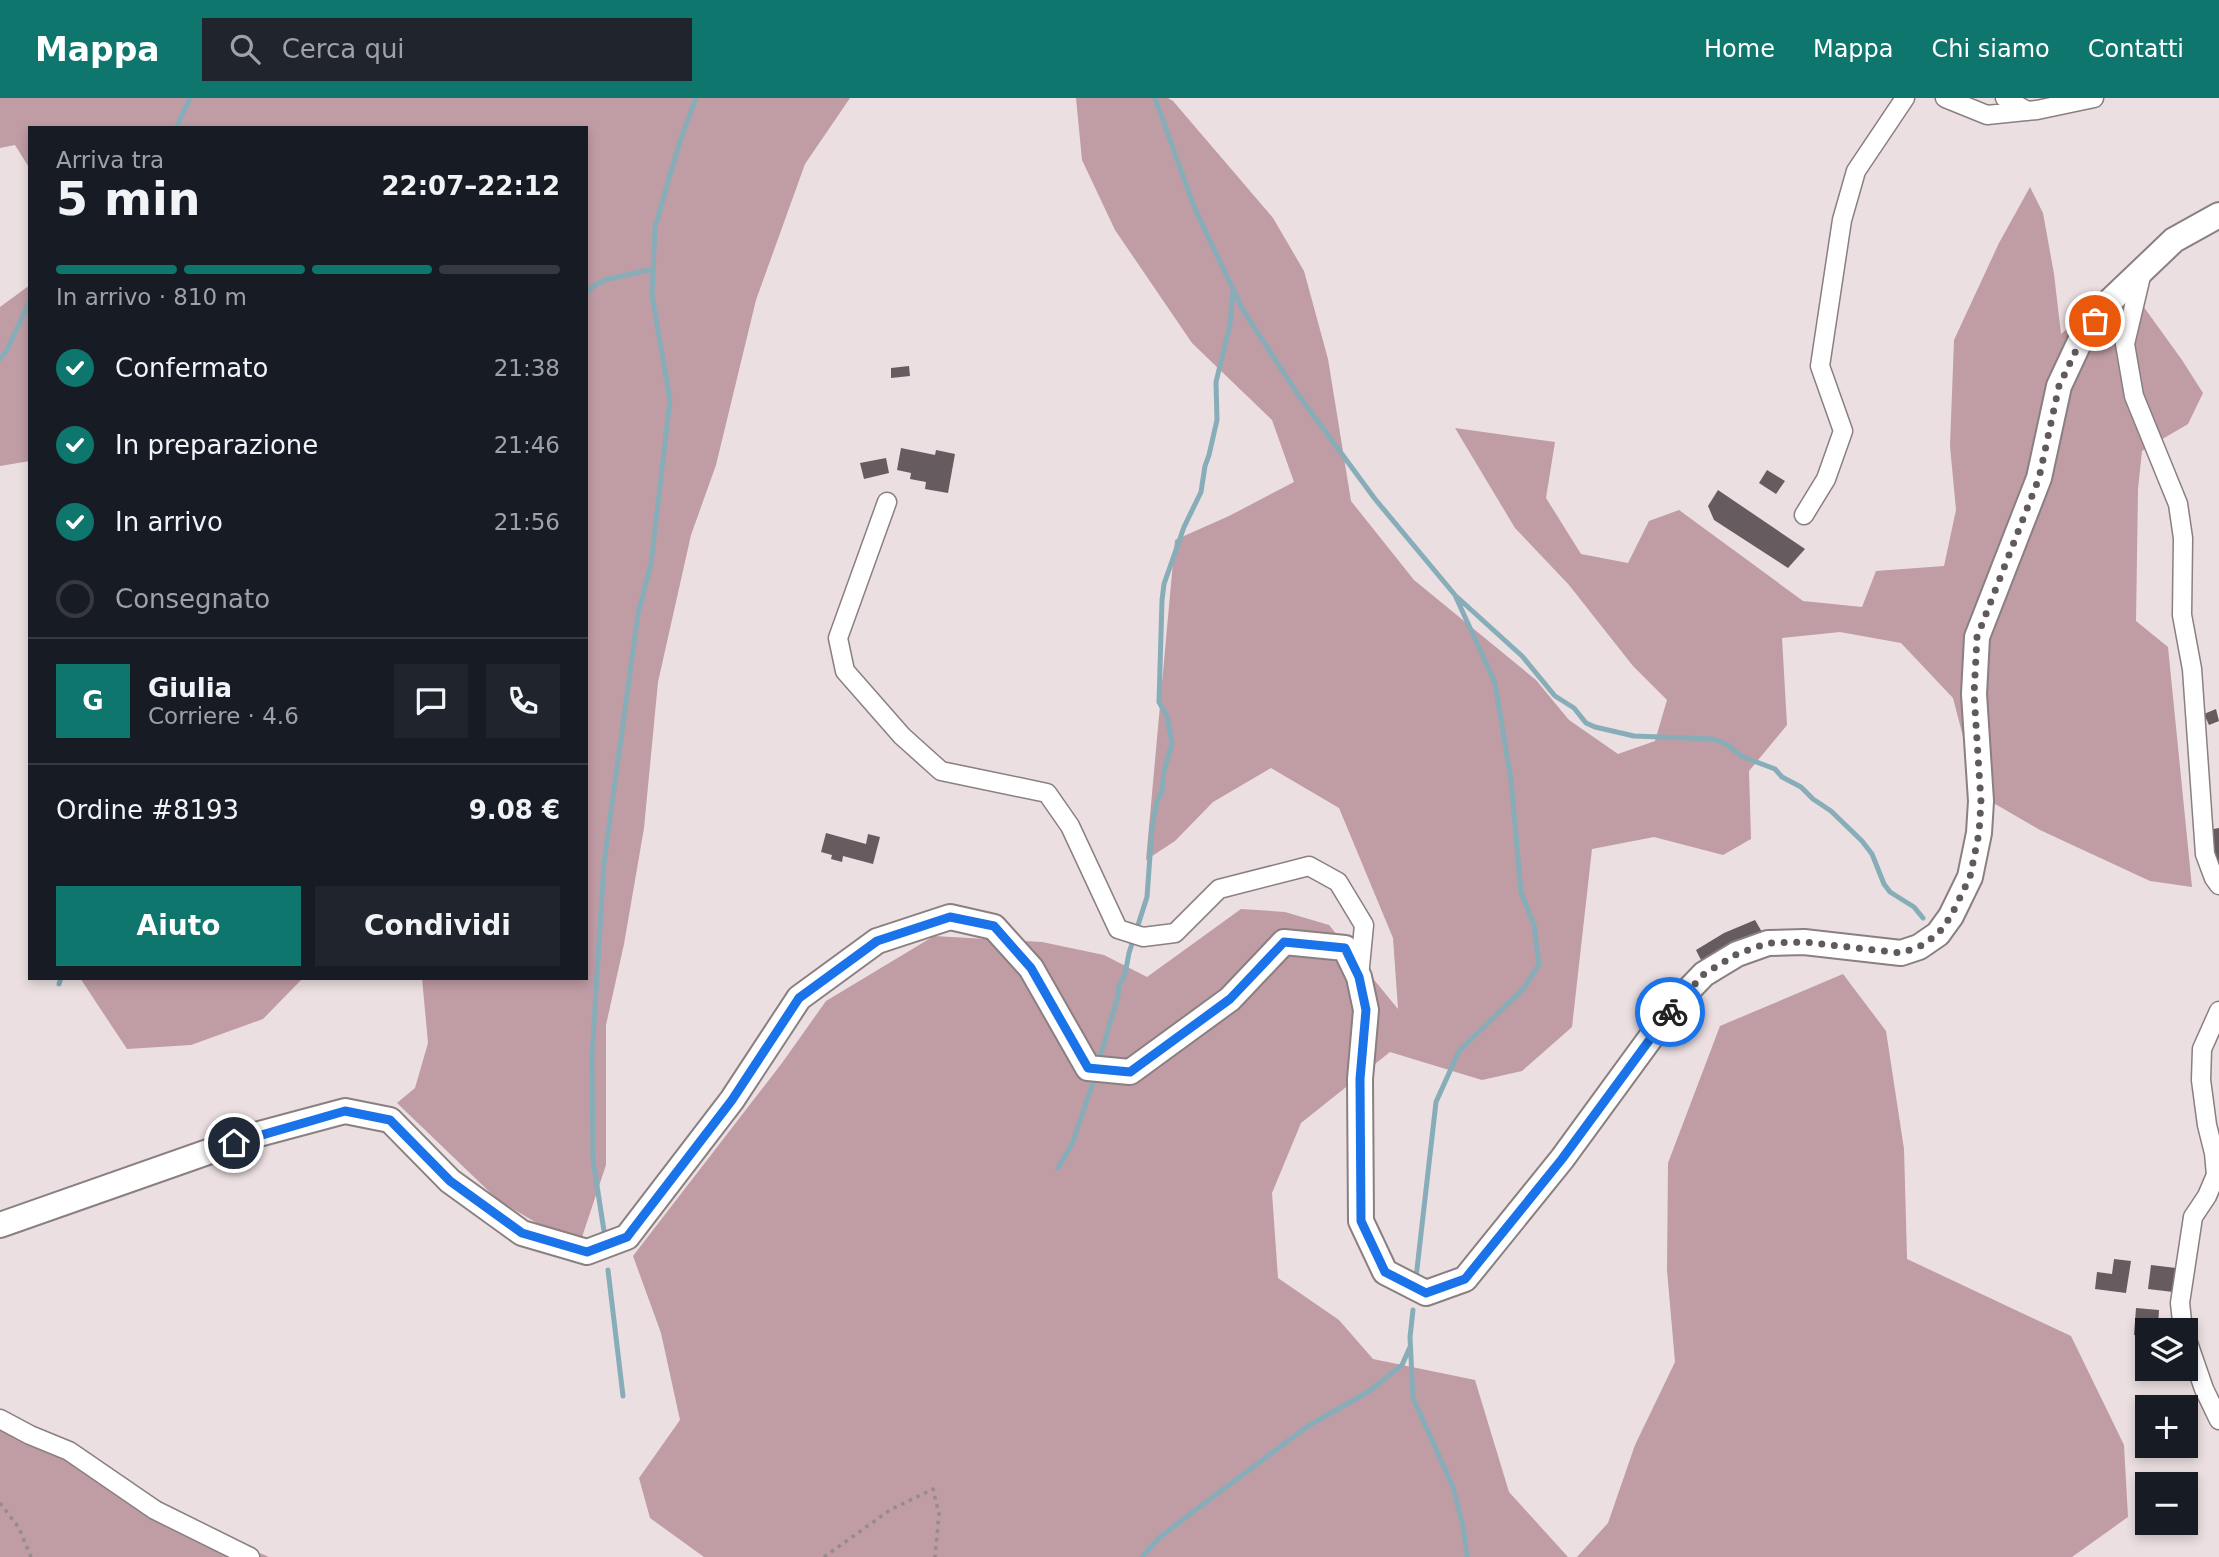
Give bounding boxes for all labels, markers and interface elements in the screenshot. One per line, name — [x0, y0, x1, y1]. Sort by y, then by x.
search box — [202, 18, 692, 81]
text: Mappa — [35, 30, 160, 69]
icon: search — [226, 30, 264, 68]
text: Cerca qui — [282, 34, 405, 64]
text: Home — [1704, 35, 1775, 63]
text: Mappa — [1813, 35, 1894, 63]
text: Chi siamo — [1932, 35, 2050, 63]
text: Contatti — [2088, 35, 2184, 63]
text: Arriva tra — [56, 147, 164, 173]
text: 22:07–22:12 — [381, 171, 560, 201]
text: 5 min — [56, 172, 200, 226]
text: In arrivo · 810 m — [56, 284, 247, 310]
pin — [2065, 291, 2125, 351]
icon: bag — [2076, 302, 2114, 340]
icon: check — [56, 349, 94, 387]
text: Confermato — [115, 353, 268, 383]
text: 21:38 — [494, 355, 560, 381]
icon: check — [56, 426, 94, 464]
text: In preparazione — [115, 430, 318, 460]
text: 21:46 — [494, 432, 560, 458]
icon: check — [56, 503, 94, 541]
text: In arrivo — [115, 507, 223, 537]
text: 21:56 — [494, 509, 560, 535]
text: Consegnato — [115, 584, 270, 614]
button: chat — [394, 664, 468, 738]
button: phone — [486, 664, 560, 738]
text: Giulia — [148, 673, 232, 703]
text: G — [82, 686, 104, 716]
text: Corriere · 4.6 — [148, 703, 299, 729]
text: Ordine #8193 — [56, 795, 239, 825]
text: 9.08 € — [469, 795, 560, 825]
button: Aiuto — [56, 886, 301, 966]
button: Condividi — [315, 886, 560, 966]
courier — [1635, 977, 1705, 1047]
icon: bike — [1651, 993, 1689, 1031]
pin — [204, 1113, 264, 1173]
icon: home — [215, 1124, 253, 1162]
map controls — [2135, 1318, 2198, 1535]
button: layers — [2135, 1318, 2198, 1381]
button: + — [2135, 1395, 2198, 1458]
button: − — [2135, 1472, 2198, 1535]

